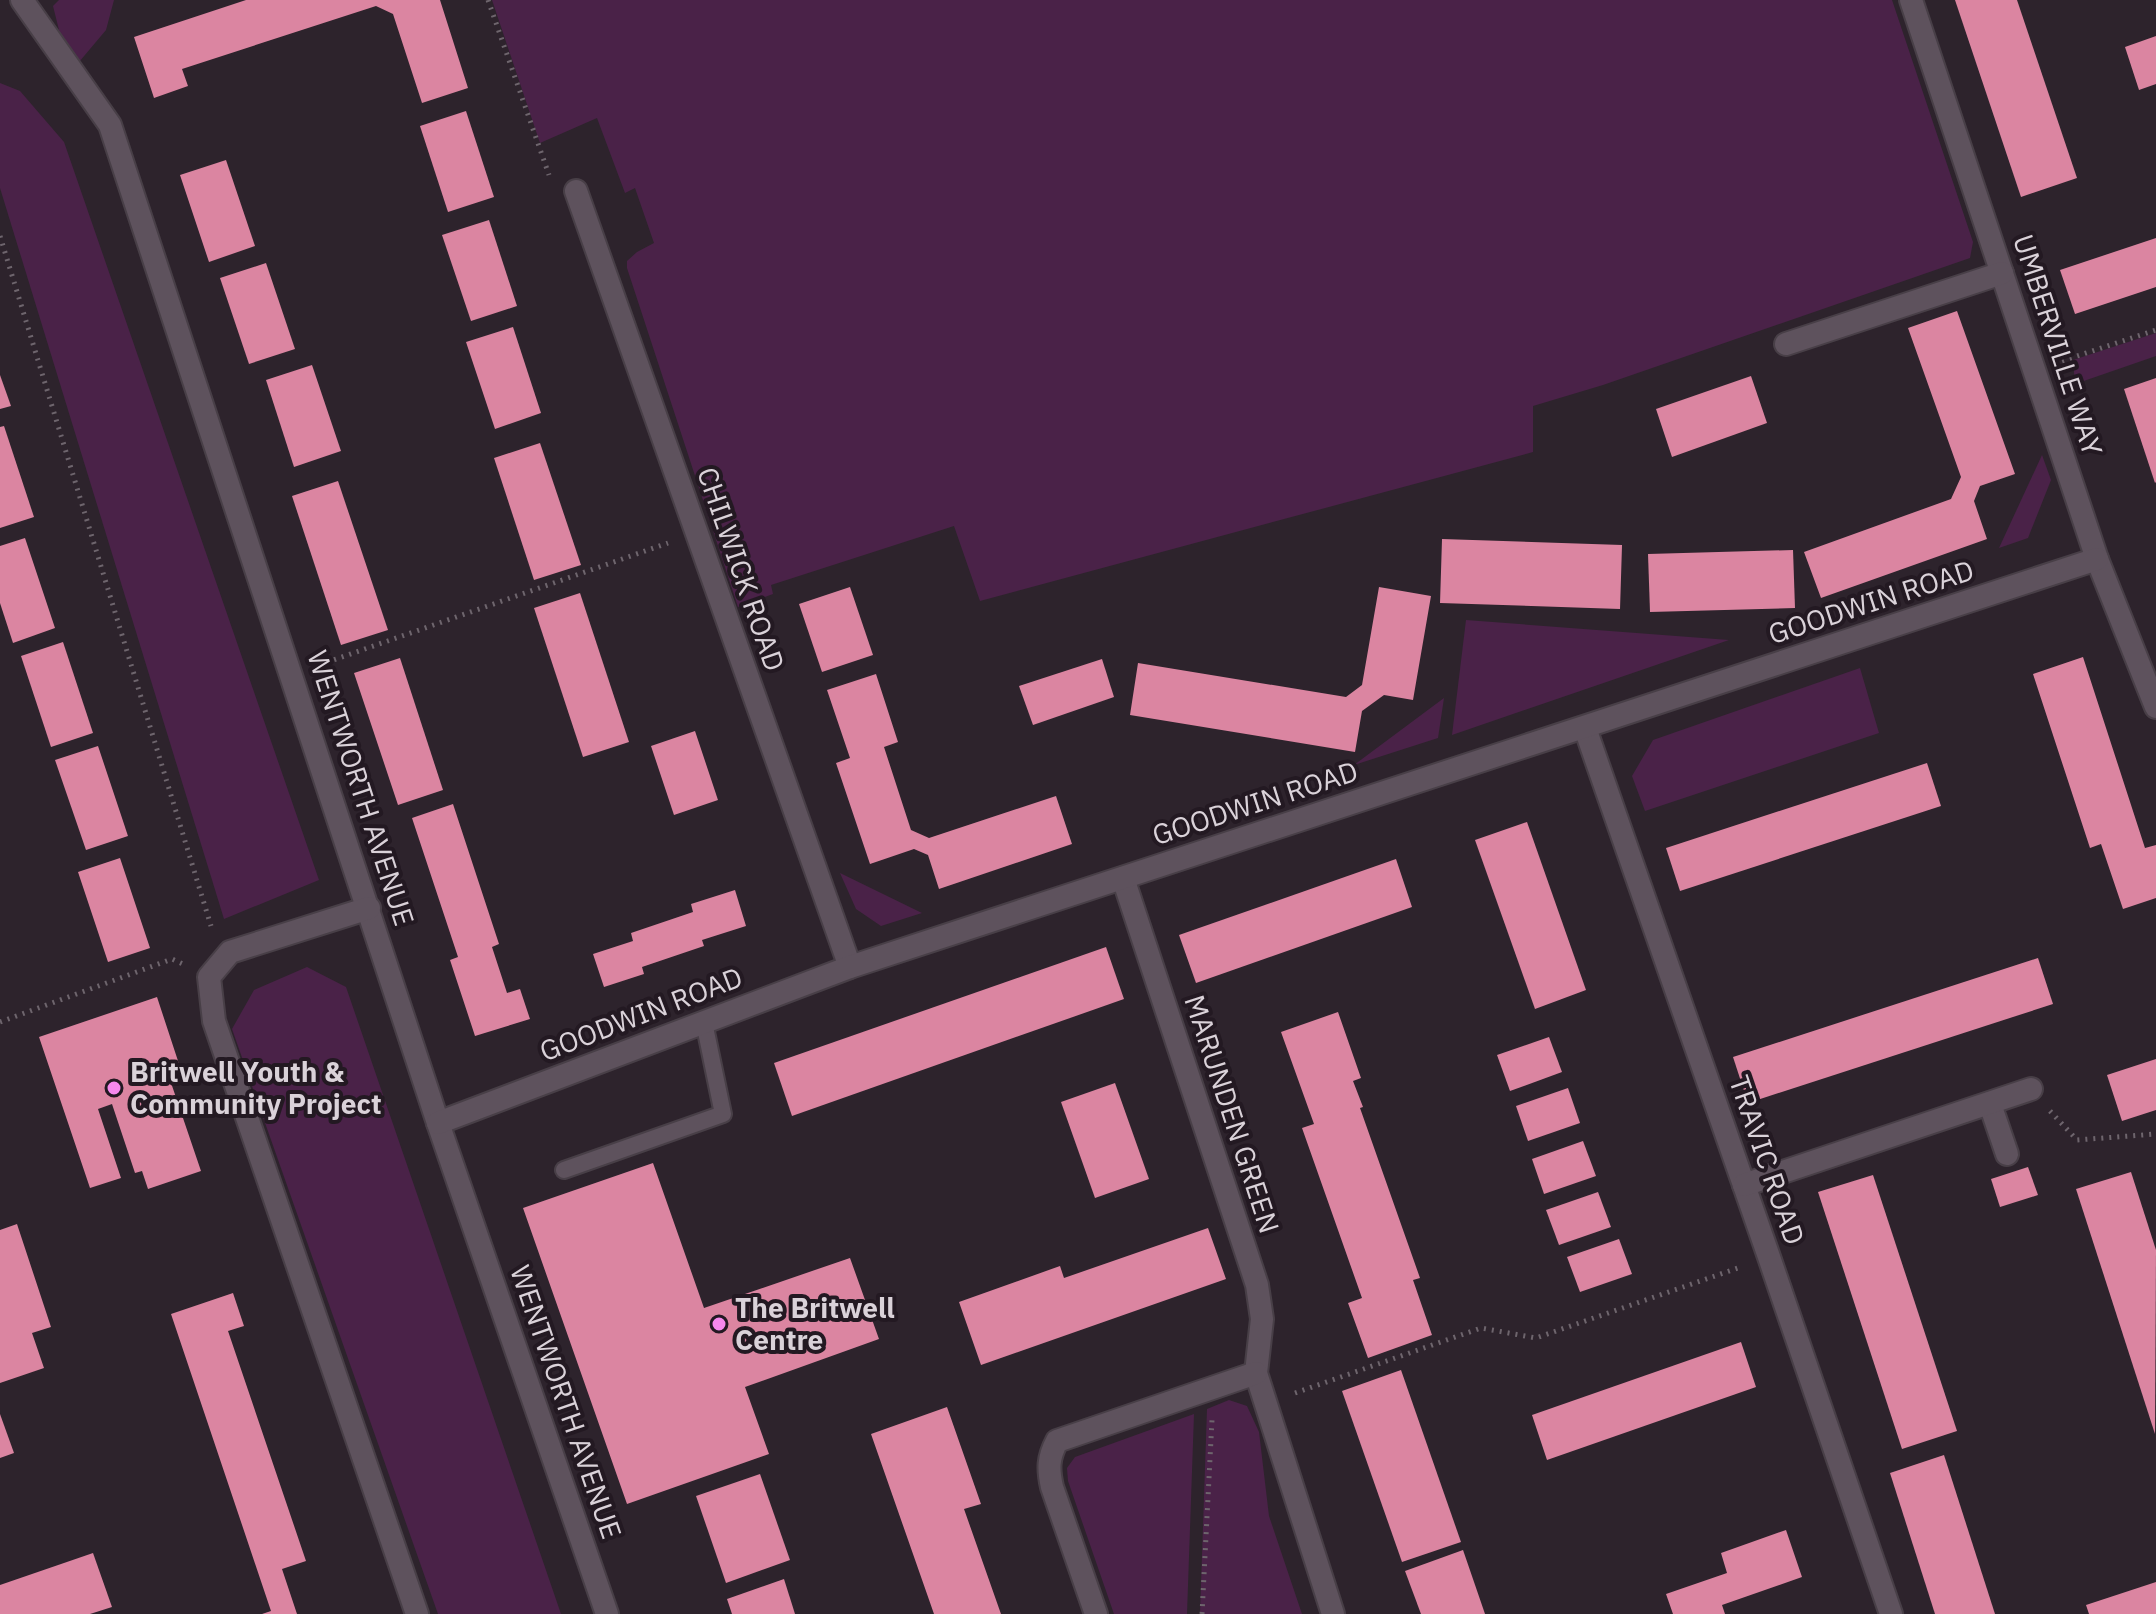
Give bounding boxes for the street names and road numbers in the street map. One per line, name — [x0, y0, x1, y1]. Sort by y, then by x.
street label: UMBERVILLE WAY — [2005, 229, 2112, 461]
street label: CHILWICK ROAD — [689, 462, 794, 676]
street label: GOODWIN ROAD — [1763, 551, 1978, 652]
street label: WENTWORTH AVENUE — [300, 646, 423, 930]
street label: GOODWIN ROAD — [1147, 752, 1362, 853]
street label: GOODWIN ROAD — [534, 958, 747, 1069]
street label: MARUNDEN GREEN — [1177, 990, 1288, 1238]
street label: TRAVIC ROAD — [1721, 1070, 1814, 1249]
street label: WENTWORTH AVENUE — [502, 1260, 631, 1544]

